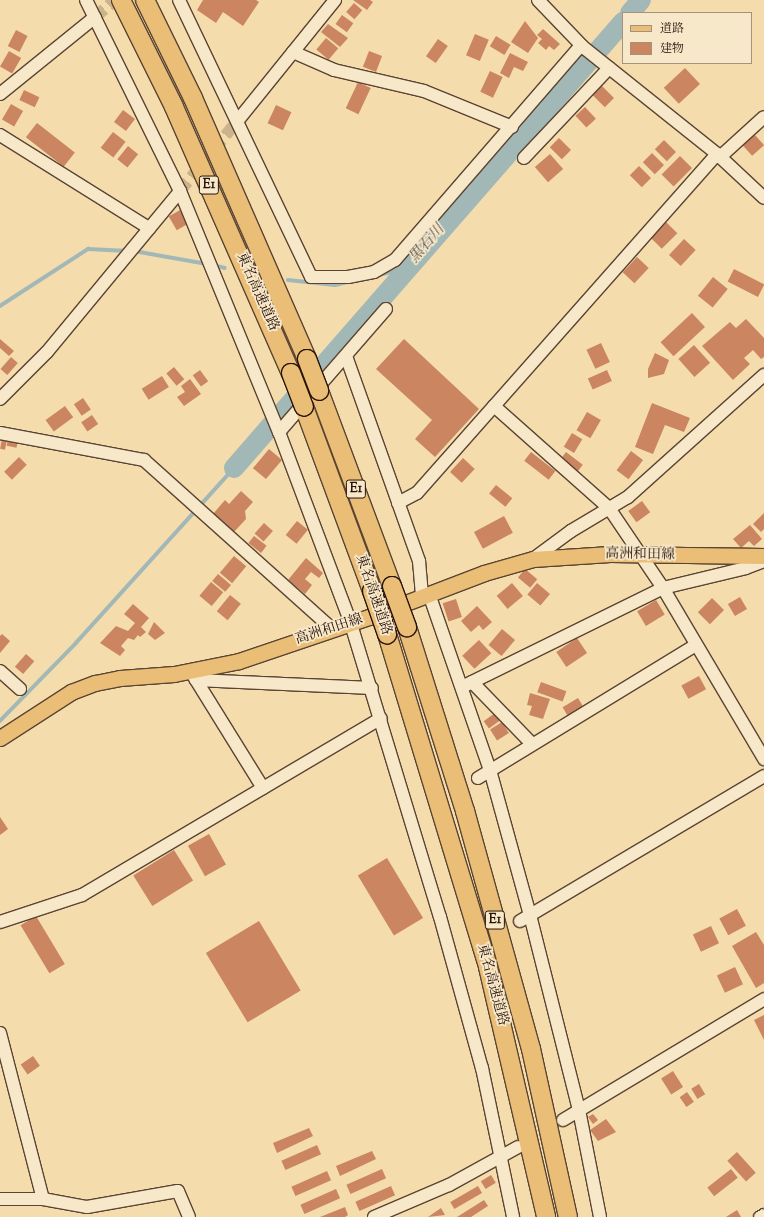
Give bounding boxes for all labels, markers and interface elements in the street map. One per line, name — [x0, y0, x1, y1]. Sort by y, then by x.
legend — [622, 12, 752, 64]
text: 道路 — [660, 20, 684, 38]
text: 建物 — [660, 40, 684, 58]
road number: E1 — [198, 174, 220, 196]
water label: 黒石川 — [405, 221, 449, 267]
street label: 東名高速道路 — [232, 250, 282, 334]
road number: E1 — [345, 478, 367, 500]
street label: 高洲和田線 — [605, 546, 675, 564]
street label: 東名高速道路 — [351, 553, 395, 637]
street label: 高洲和田線 — [293, 611, 365, 649]
road number: E1 — [484, 909, 506, 931]
street label: 東名高速道路 — [473, 942, 511, 1028]

